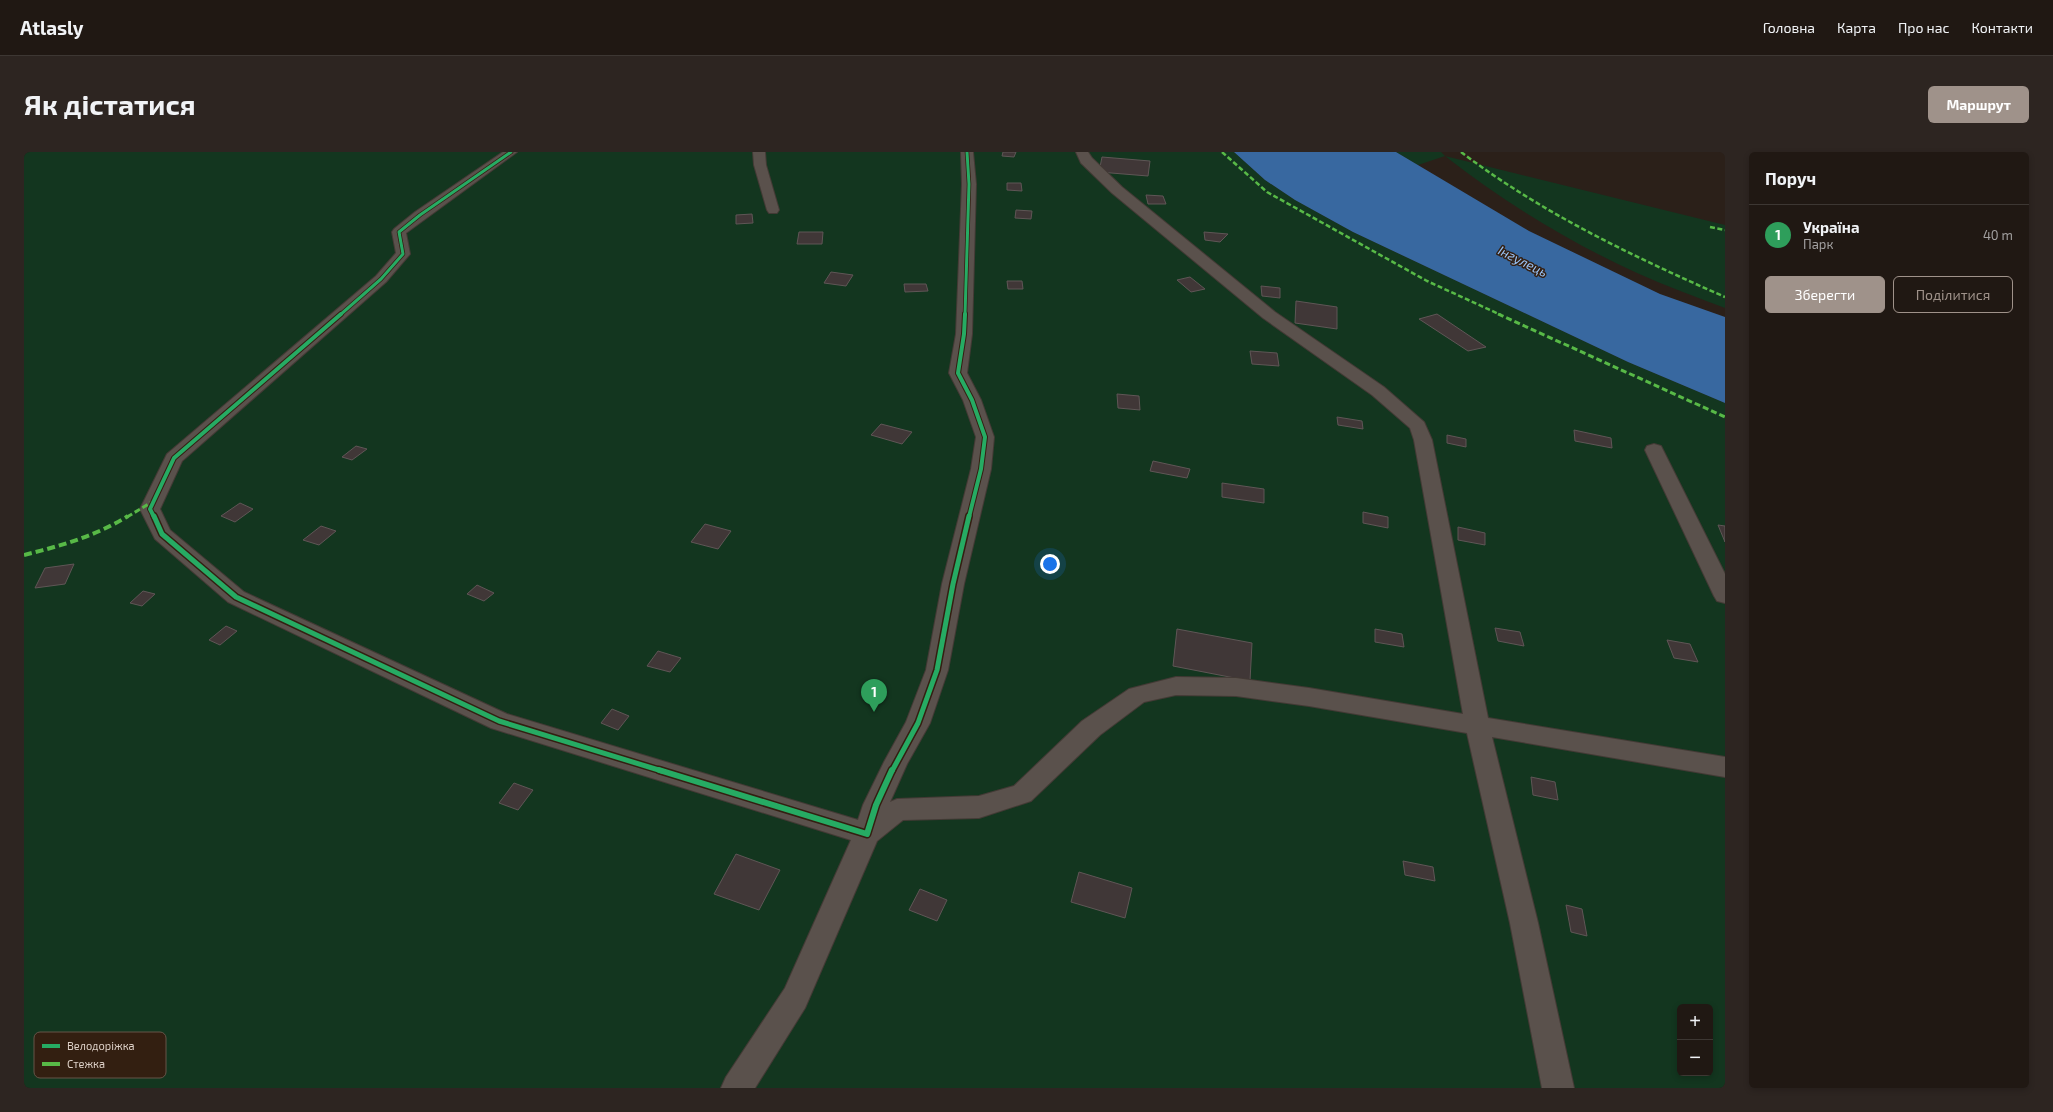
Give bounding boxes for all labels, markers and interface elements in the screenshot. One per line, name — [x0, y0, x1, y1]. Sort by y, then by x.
text: Atlasly — [20, 16, 84, 39]
text: Головна — [1763, 19, 1815, 36]
text: Карта — [1837, 19, 1876, 36]
text: Про нас — [1898, 19, 1949, 36]
text: Контакти — [1971, 19, 2033, 36]
button: Маршрут — [1928, 86, 2029, 123]
text: Як дістатися — [24, 87, 196, 121]
text: Поруч — [1765, 168, 1816, 188]
text: Україна — [1803, 218, 1860, 236]
text: 1 — [1775, 227, 1781, 243]
text: 40 m — [1983, 227, 2013, 243]
text: Парк — [1803, 236, 1833, 252]
water label: Інгулець — [1496, 242, 1550, 280]
button: Зберегти — [1765, 276, 1885, 313]
button: Поділитися — [1893, 276, 2013, 313]
your location — [1040, 554, 1060, 574]
pin: 1 — [861, 679, 887, 712]
map controls — [1677, 1004, 1713, 1076]
button: + — [1677, 1004, 1713, 1040]
legend — [34, 1032, 166, 1078]
text: Велодоріжка — [67, 1039, 135, 1052]
button: − — [1677, 1040, 1713, 1076]
text: Стежка — [67, 1057, 105, 1070]

